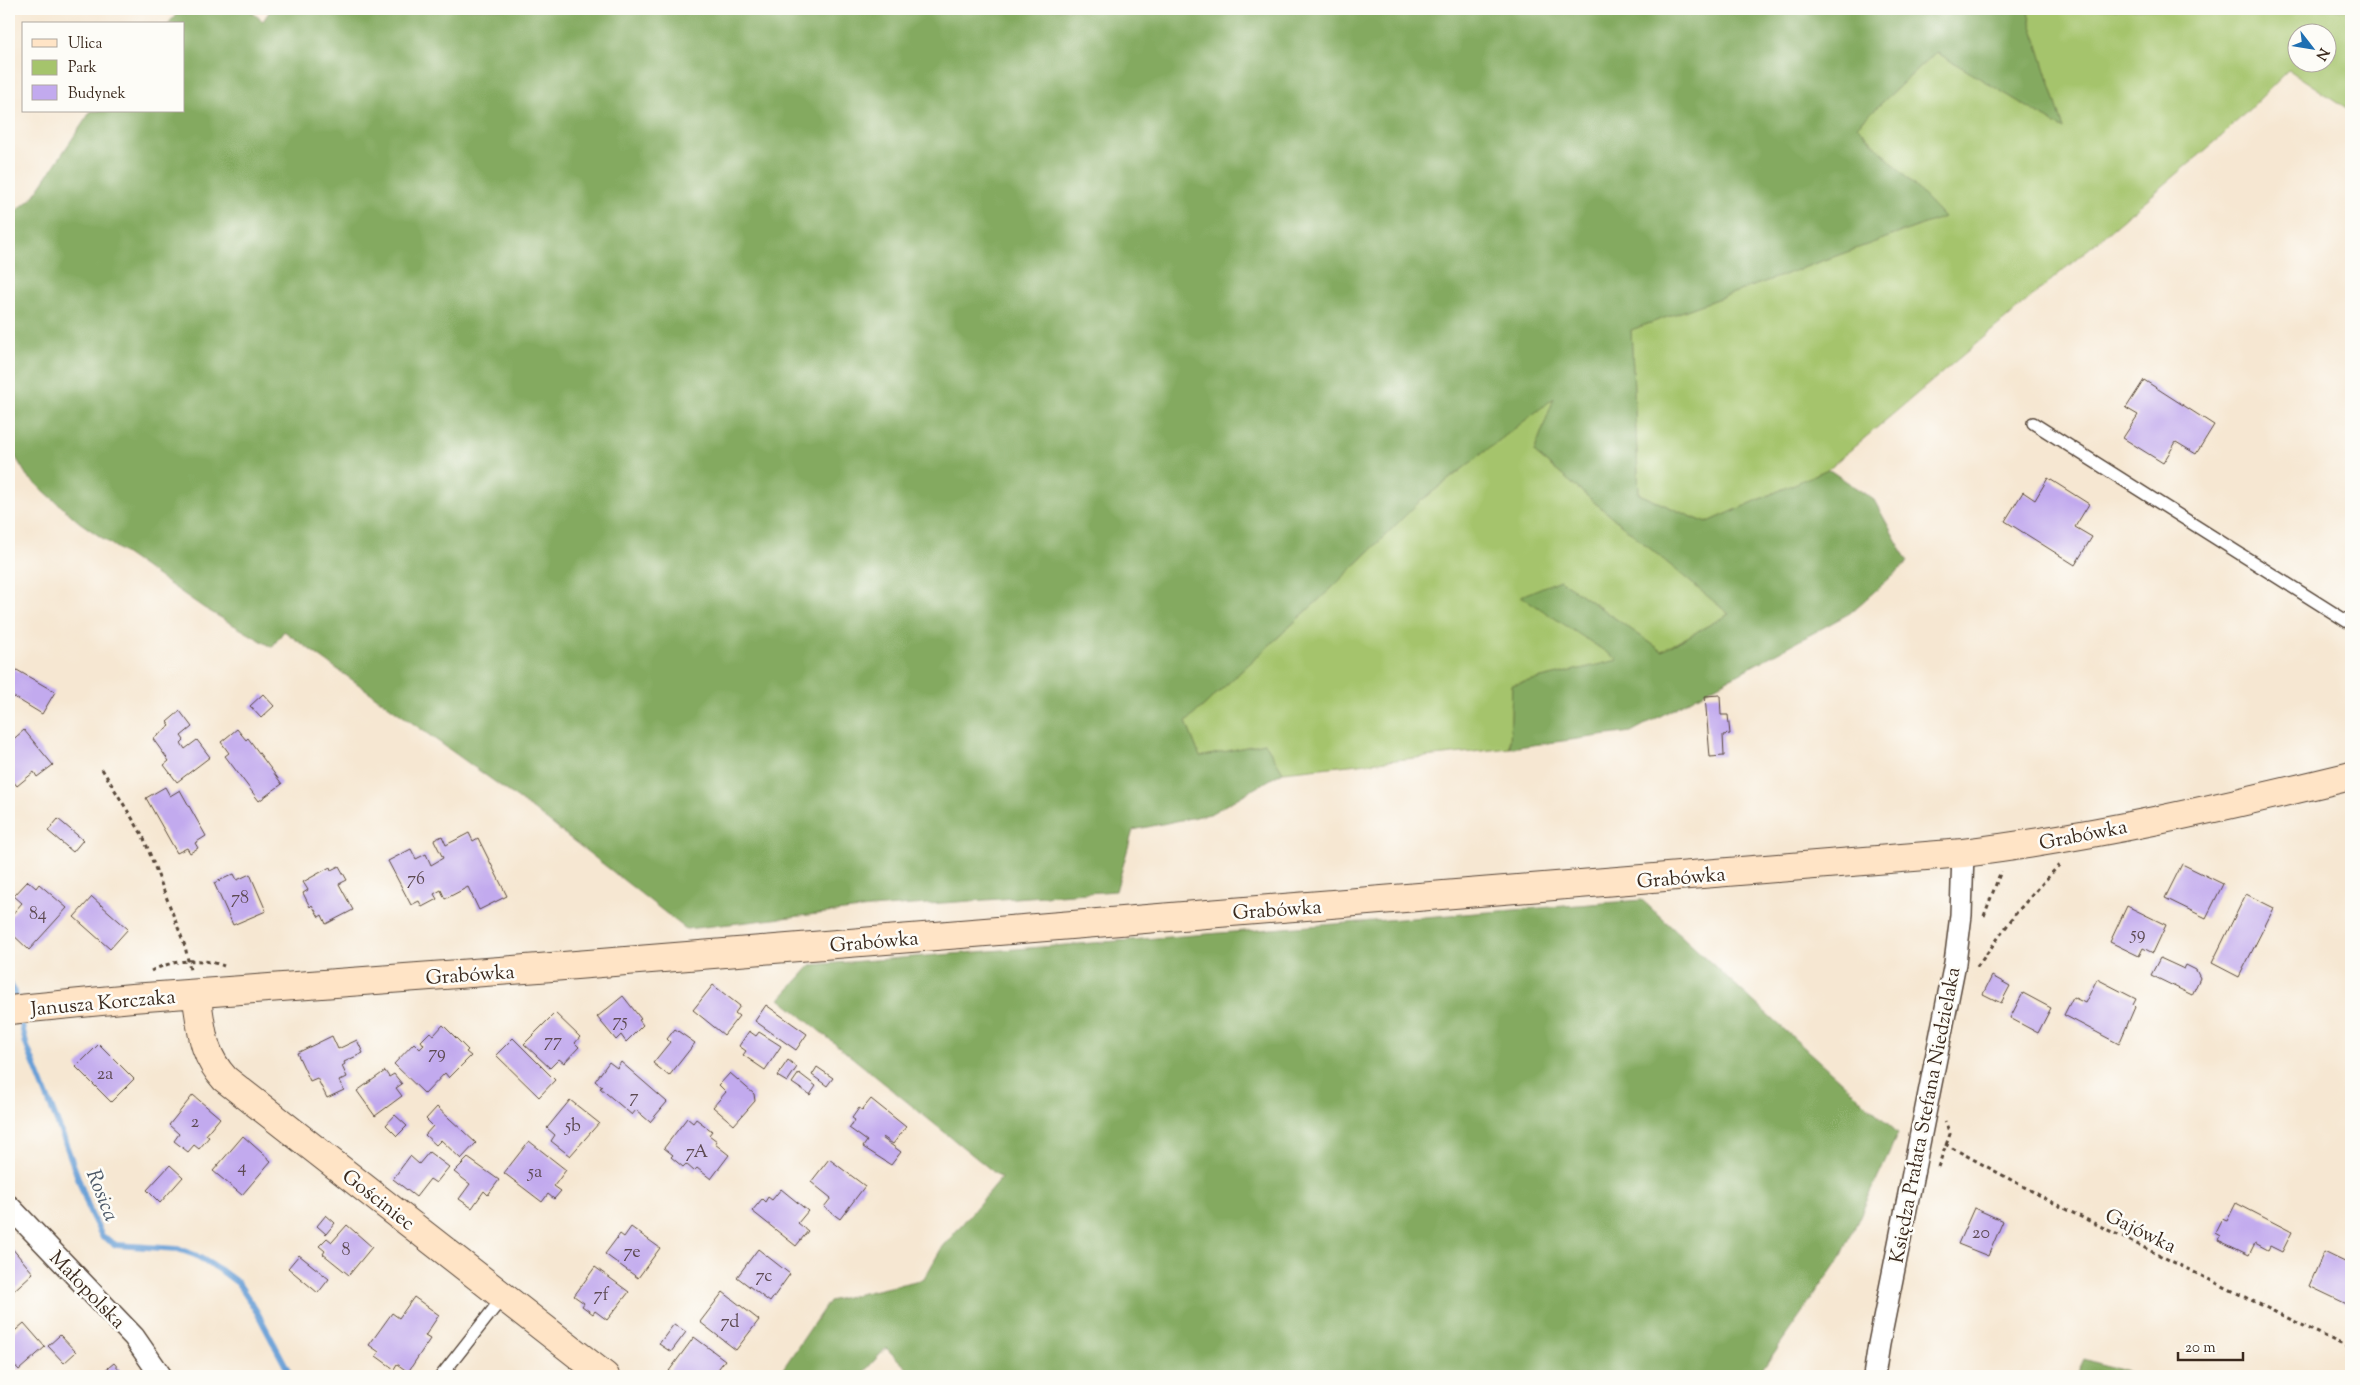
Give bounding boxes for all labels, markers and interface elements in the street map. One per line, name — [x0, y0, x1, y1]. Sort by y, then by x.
legend — [22, 22, 185, 112]
north arrow — [2288, 22, 2338, 72]
text: Ulica — [68, 34, 102, 55]
text: N — [2310, 44, 2333, 64]
text: Park — [68, 58, 97, 79]
text: Budynek — [68, 84, 126, 105]
street label: Grabówka — [2037, 814, 2130, 859]
street label: Grabówka — [1636, 861, 1727, 898]
house number: 76 — [407, 867, 425, 893]
house number: 78 — [231, 886, 249, 912]
street label: Grabówka — [1232, 894, 1323, 929]
house number: 84 — [29, 902, 47, 928]
house number: 59 — [2130, 922, 2146, 948]
street label: Grabówka — [829, 925, 920, 962]
street label: Grabówka — [425, 959, 516, 994]
street label: Księdza Prałata Stefana Niedzielaka — [1883, 965, 1969, 1266]
street label: Janusza Korczaka — [29, 984, 177, 1025]
house number: 75 — [612, 1009, 628, 1035]
house number: 77 — [544, 1029, 562, 1055]
house number: 79 — [428, 1041, 446, 1067]
house number: 2a — [97, 1062, 113, 1088]
house number: 7 — [629, 1085, 639, 1111]
house number: 2 — [191, 1110, 200, 1136]
house number: 5b — [564, 1114, 581, 1140]
house number: 7A — [686, 1140, 709, 1166]
house number: 4 — [237, 1155, 247, 1181]
house number: 5a — [527, 1160, 542, 1186]
street label: Gościniec — [335, 1163, 420, 1239]
water label: Rosica — [77, 1165, 125, 1226]
street label: Gajówka — [2099, 1202, 2181, 1262]
house number: 20 — [1972, 1221, 1990, 1247]
house number: 8 — [342, 1238, 351, 1264]
house number: 7e — [623, 1240, 641, 1266]
street label: Małopolska — [41, 1245, 131, 1337]
house number: 7c — [756, 1264, 772, 1290]
house number: 7f — [593, 1283, 609, 1309]
house number: 7d — [721, 1310, 739, 1336]
scale bar — [2178, 1330, 2242, 1362]
text: 20 m — [2185, 1338, 2216, 1359]

